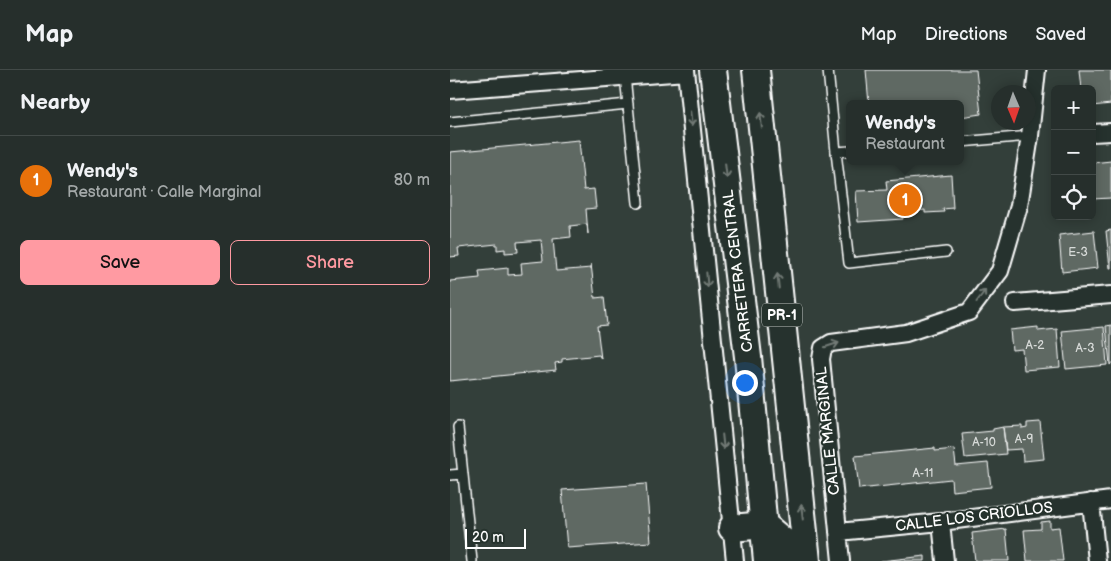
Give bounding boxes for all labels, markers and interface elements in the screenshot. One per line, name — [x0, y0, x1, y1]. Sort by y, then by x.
text: Map — [25, 20, 73, 49]
text: Map — [861, 24, 897, 45]
text: Directions — [925, 24, 1007, 45]
text: Saved — [1035, 24, 1086, 45]
north arrow — [991, 85, 1036, 130]
map controls — [1051, 85, 1096, 220]
button: + — [1051, 85, 1096, 130]
text: Nearby — [20, 90, 90, 115]
popup — [846, 100, 964, 165]
one-way arrow — [686, 110, 696, 126]
one-way arrow — [756, 112, 766, 128]
text: Wendy's — [865, 112, 936, 135]
button: − — [1051, 130, 1096, 175]
text: Restaurant — [865, 135, 945, 154]
text: Wendy's — [67, 160, 138, 183]
one-way arrow — [721, 162, 731, 178]
text: 1 — [33, 171, 39, 190]
text: 80 m — [394, 171, 430, 190]
button: locate — [1051, 175, 1096, 220]
pin: 1 — [889, 181, 921, 219]
text: Restaurant · Calle Marginal — [67, 183, 261, 202]
street label: CARRETERA CENTRAL — [719, 189, 757, 353]
button: Save — [20, 240, 220, 285]
button: Share — [230, 240, 430, 285]
house number: E-3 — [1068, 245, 1088, 260]
one-way arrow — [702, 272, 712, 288]
one-way arrow — [773, 273, 783, 289]
one-way arrow — [976, 290, 987, 303]
road number: PR-1 — [762, 304, 802, 326]
house number: A-2 — [1026, 338, 1044, 353]
one-way arrow — [823, 339, 839, 349]
house number: A-3 — [1075, 341, 1095, 356]
street label: CALLE MARGINAL — [812, 366, 844, 496]
your location — [732, 370, 758, 396]
house number: A-9 — [1015, 432, 1033, 447]
one-way arrow — [718, 434, 728, 450]
house number: A-10 — [972, 435, 996, 450]
house number: A-11 — [912, 466, 934, 481]
street label: CALLE LOS CRIOLLOS — [894, 498, 1054, 536]
one-way arrow — [797, 505, 807, 521]
scale bar — [465, 526, 526, 549]
text: 20 m — [472, 529, 504, 546]

